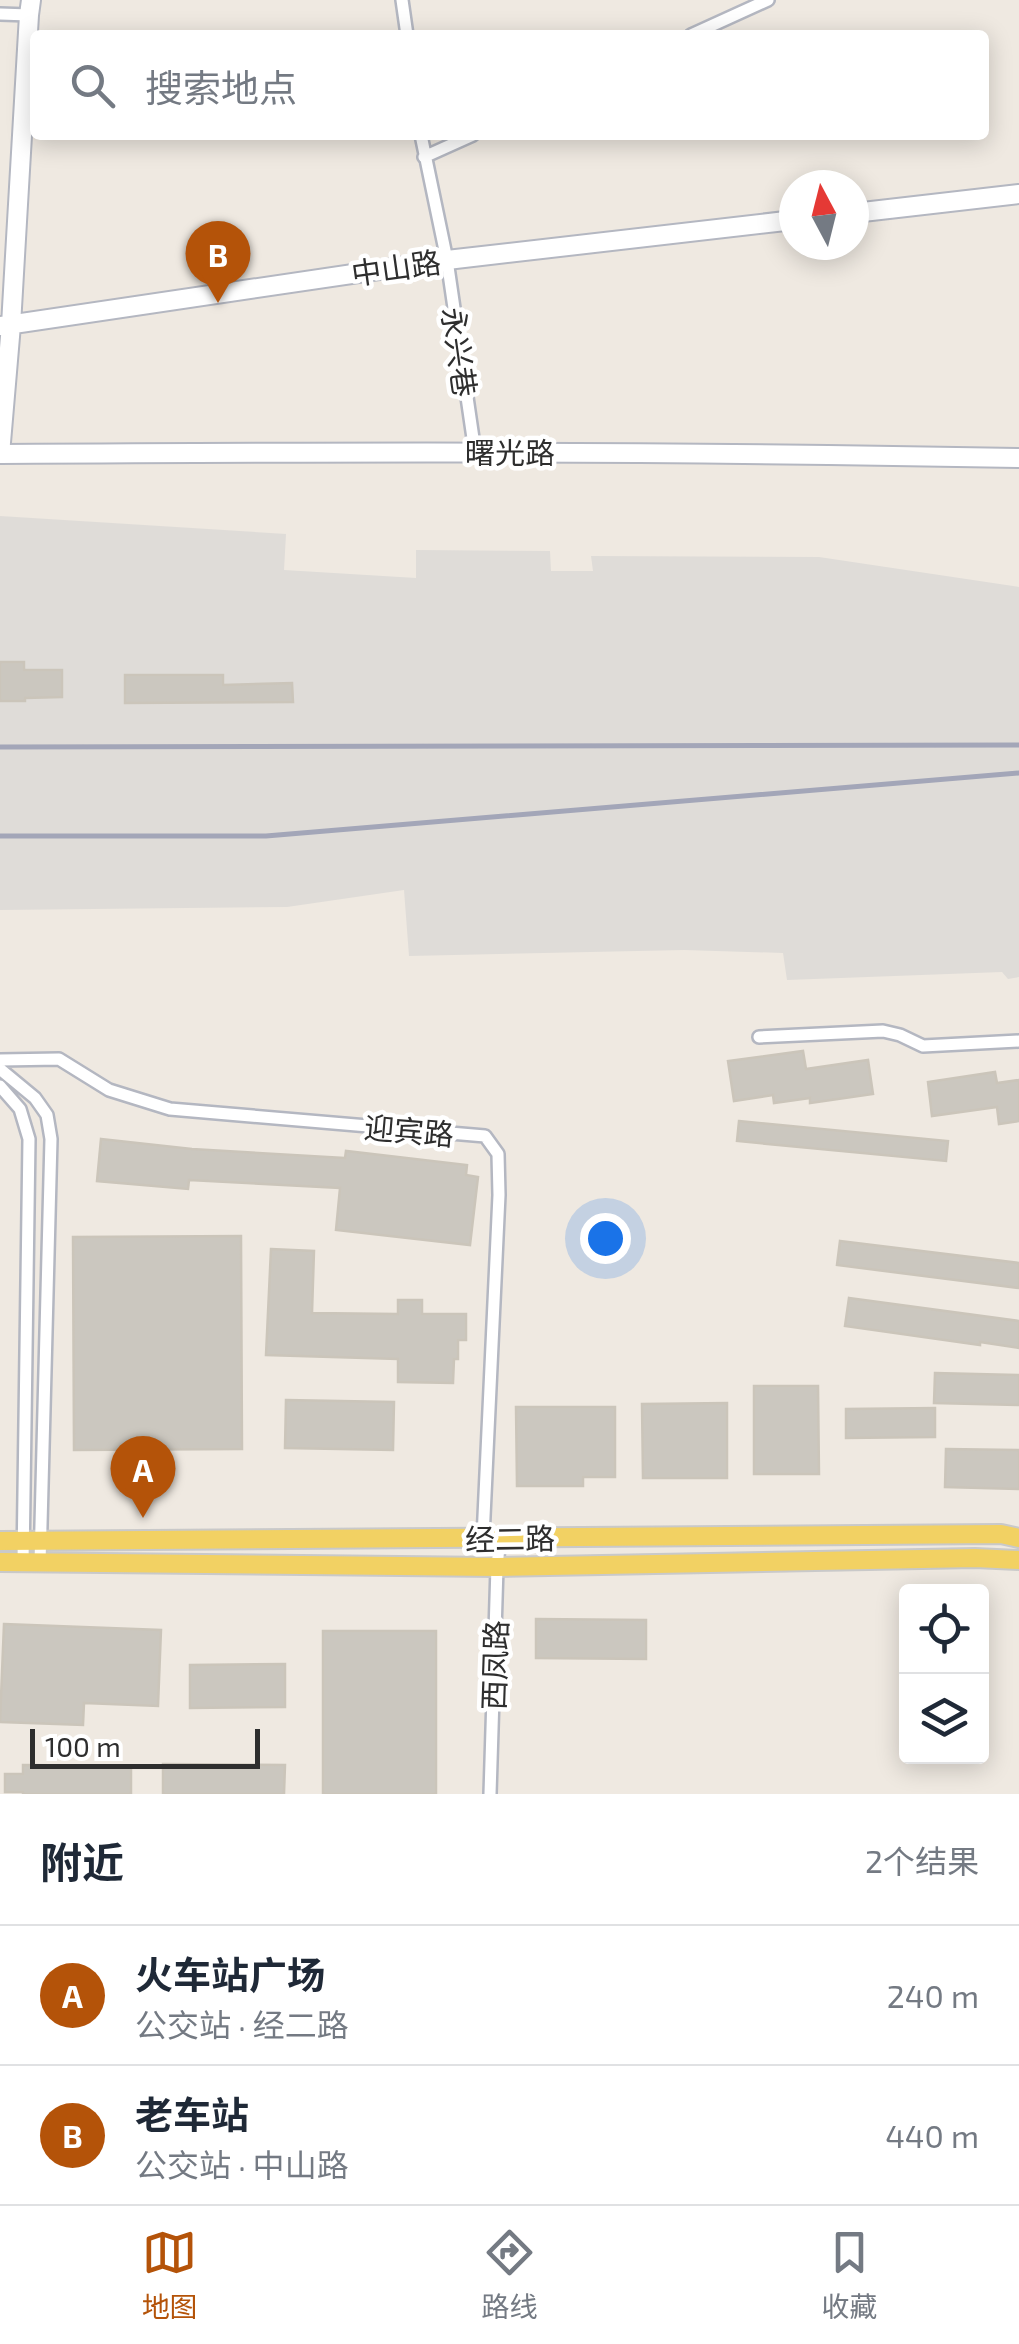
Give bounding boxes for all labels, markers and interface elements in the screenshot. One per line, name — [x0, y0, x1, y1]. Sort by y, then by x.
search box — [30, 30, 989, 140]
icon: search — [65, 58, 120, 113]
text: 搜索地点 — [145, 64, 297, 110]
north arrow — [779, 170, 869, 260]
pin: B — [186, 220, 250, 303]
street label: 中山路 — [349, 243, 443, 291]
street label: 永兴巷 — [436, 305, 484, 399]
street label: 曙光路 — [465, 434, 555, 470]
street label: 迎宾路 — [363, 1108, 455, 1152]
your location — [580, 1213, 631, 1264]
pin: A — [110, 1436, 176, 1518]
street label: 经二路 — [465, 1519, 555, 1557]
map controls — [899, 1584, 989, 1764]
button: locate — [899, 1584, 989, 1674]
street label: 西凤路 — [474, 1619, 514, 1711]
button: layers — [899, 1674, 989, 1764]
scale bar — [30, 1724, 260, 1768]
text: 100 m — [45, 1729, 121, 1763]
text: 附近 — [40, 1836, 124, 1886]
text: 2个结果 — [865, 1841, 979, 1879]
text: 火车站广场 — [135, 1951, 325, 1997]
text: A — [62, 1976, 83, 2014]
text: 240 m — [887, 1976, 979, 2014]
text: 公交站 · 经二路 — [135, 2005, 349, 2043]
text: 老车站 — [135, 2091, 249, 2137]
text: B — [62, 2116, 83, 2154]
text: 440 m — [885, 2116, 979, 2154]
text: 公交站 · 中山路 — [135, 2145, 349, 2183]
tab: 地图 — [142, 2225, 198, 2325]
tab: 路线 — [481, 2225, 537, 2325]
tab: 收藏 — [821, 2225, 877, 2325]

